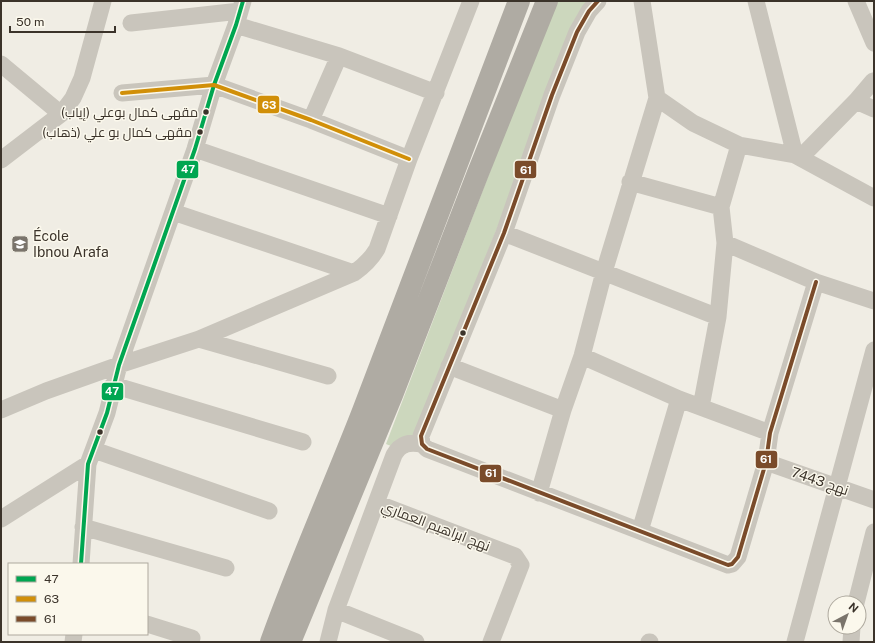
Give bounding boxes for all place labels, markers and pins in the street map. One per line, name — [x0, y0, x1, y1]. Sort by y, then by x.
place label: مقهى كمال بوعلي (إياب) — [61, 105, 198, 123]
marker: مقهى كمال بوعلي (إياب) — [201, 107, 211, 117]
place label: مقهى كمال بو علي (ذهاب) — [42, 125, 192, 143]
marker: مقهى كمال بو علي (ذهاب) — [195, 127, 205, 137]
place label: École Ibnou Arafa — [33, 227, 109, 260]
school or university icon: École Ibnou Arafa — [10, 234, 30, 254]
unlabelled marker — [458, 328, 468, 338]
unlabelled marker — [95, 427, 105, 437]

